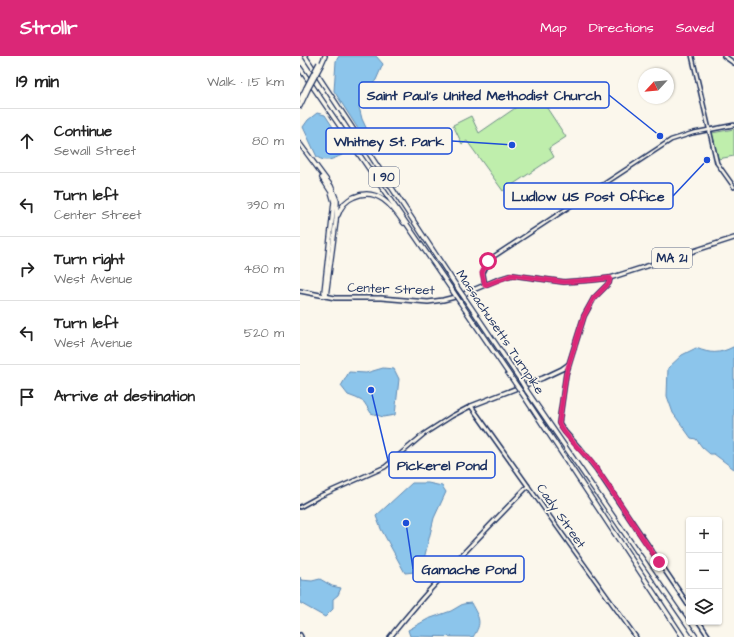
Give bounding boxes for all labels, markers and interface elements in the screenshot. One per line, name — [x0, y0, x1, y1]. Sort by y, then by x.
text: Strollr — [20, 15, 78, 42]
text: Map — [540, 18, 567, 38]
text: Directions — [589, 18, 654, 38]
text: Saved — [676, 18, 714, 38]
north arrow — [638, 68, 674, 104]
text: 19 min — [16, 70, 59, 94]
text: Walk · 1.5 km — [207, 73, 284, 91]
callout: Saint Paul’s United Methodist Church — [359, 82, 609, 108]
text: Saint Paul’s United Methodist Church — [366, 86, 602, 106]
text: Continue — [54, 121, 112, 142]
callout: Whitney St. Park — [326, 128, 452, 154]
icon: ahead — [16, 130, 38, 152]
text: 80 m — [252, 132, 284, 150]
text: Whitney St. Park — [333, 132, 445, 152]
text: Sewall Street — [54, 142, 136, 160]
road number: I 90 — [369, 167, 399, 187]
callout: Ludlow US Post Office — [504, 183, 673, 209]
text: Turn left — [54, 185, 118, 206]
text: Ludlow US Post Office — [511, 187, 665, 207]
icon: left — [16, 194, 38, 216]
text: 390 m — [246, 196, 284, 214]
text: Center Street — [54, 206, 142, 224]
road number: MA 21 — [652, 248, 692, 268]
text: Turn right — [54, 249, 125, 270]
route start — [479, 252, 497, 270]
icon: right — [16, 258, 38, 280]
text: 480 m — [243, 260, 284, 278]
street label: Massachusetts Turnpike — [452, 266, 548, 398]
text: West Avenue — [54, 270, 132, 288]
street label: Center Street — [347, 278, 436, 300]
text: Turn left — [54, 313, 118, 334]
icon: left — [16, 322, 38, 344]
text: 520 m — [244, 324, 284, 342]
text: West Avenue — [54, 334, 132, 352]
icon: arrive — [16, 386, 38, 408]
text: Arrive at destination — [54, 386, 195, 407]
callout: Pickerel Pond — [389, 452, 495, 478]
text: Pickerel Pond — [397, 456, 488, 476]
street label: Cady Street — [531, 480, 590, 553]
map controls — [686, 517, 722, 625]
button: + — [686, 517, 722, 553]
route end — [650, 553, 668, 571]
button: − — [686, 553, 722, 589]
callout: Gamache Pond — [413, 556, 524, 582]
text: Gamache Pond — [422, 560, 517, 580]
button: layers — [686, 589, 722, 625]

